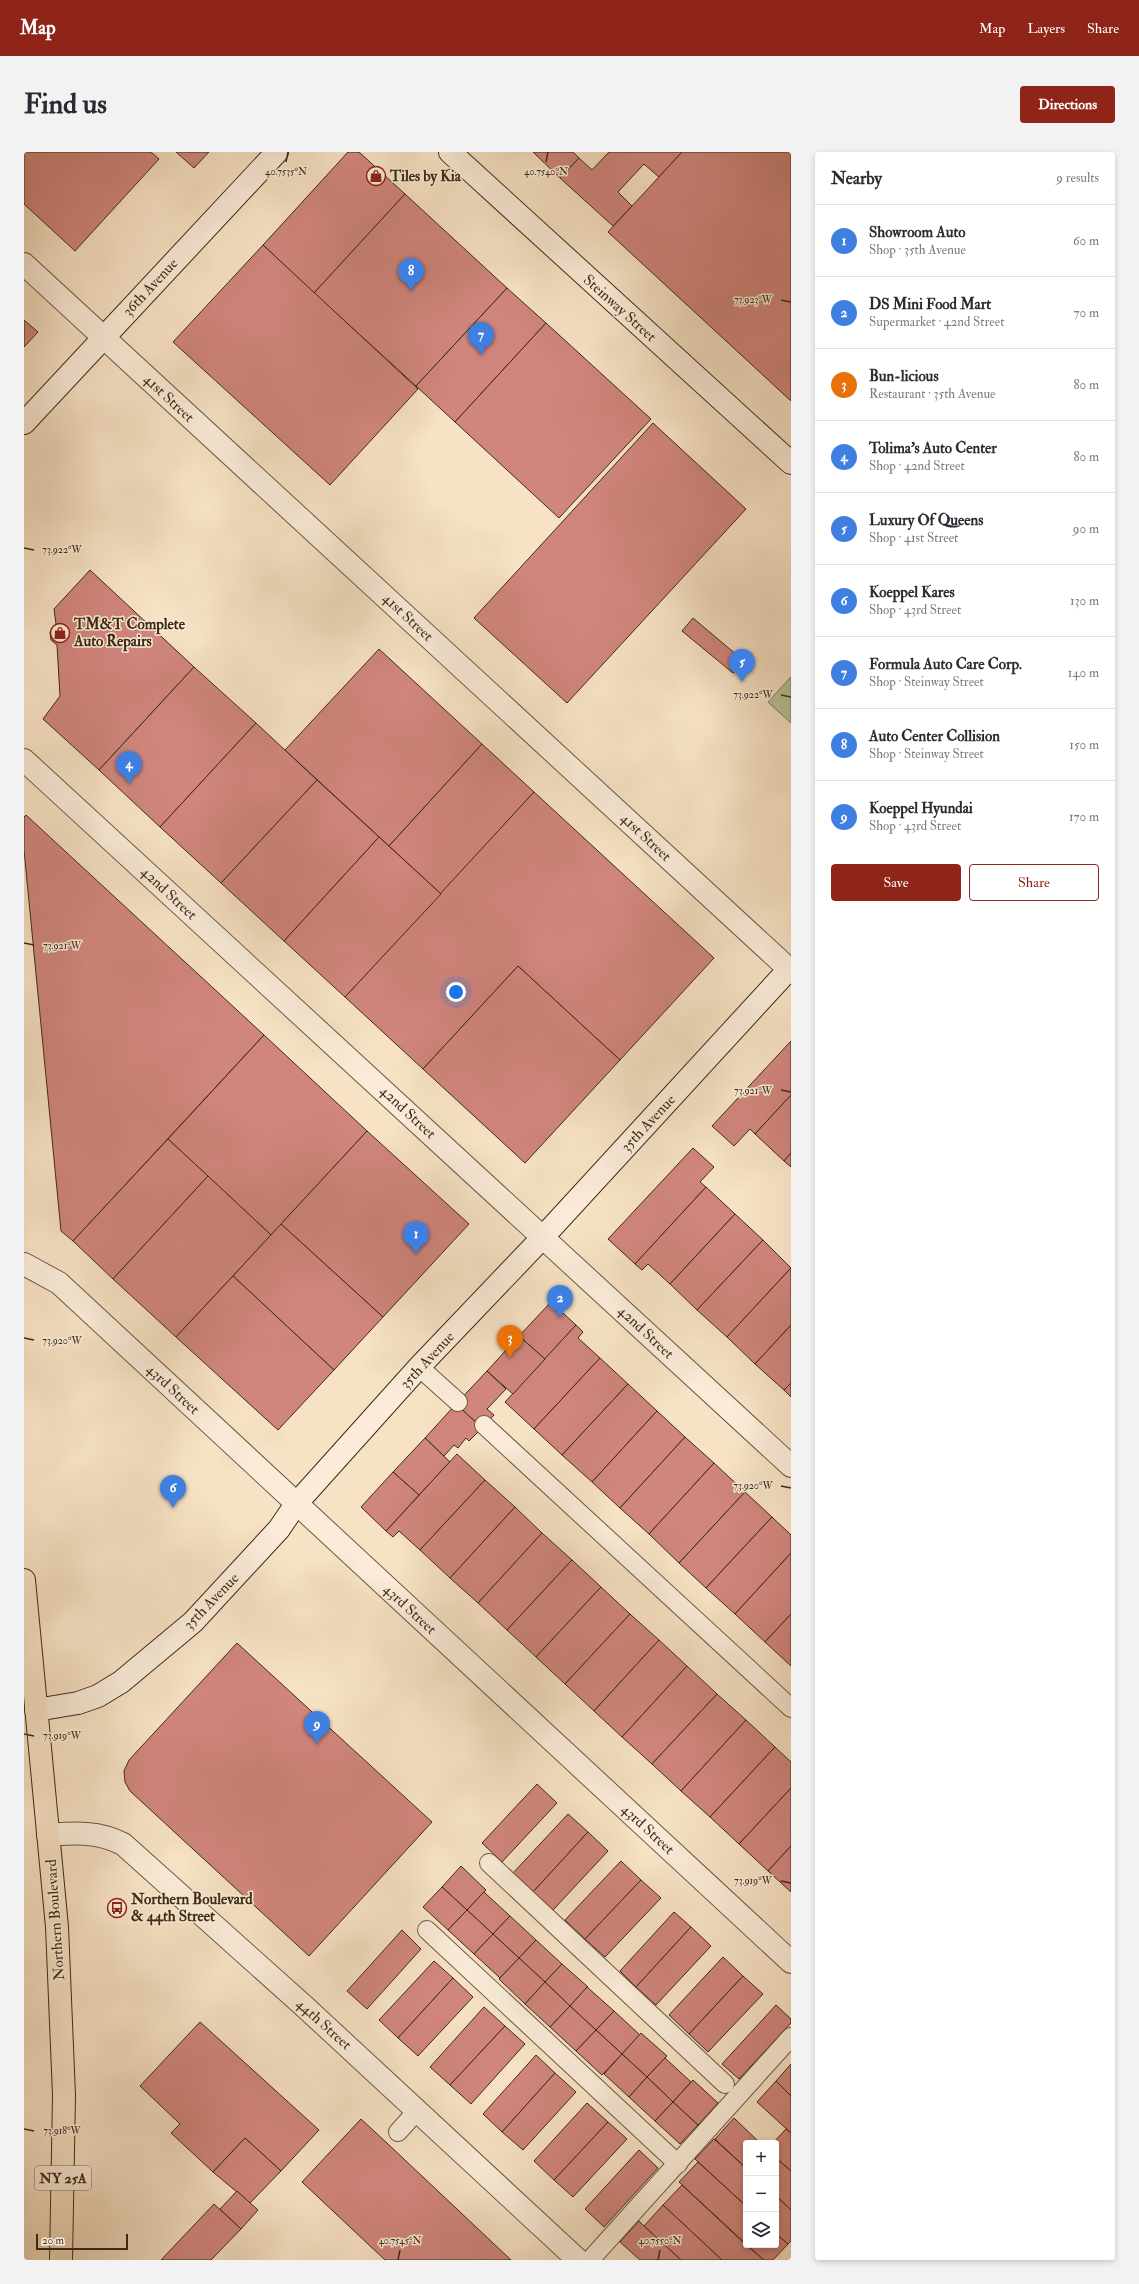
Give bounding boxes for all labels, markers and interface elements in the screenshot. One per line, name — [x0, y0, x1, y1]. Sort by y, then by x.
text: Map — [20, 16, 56, 40]
text: Map — [979, 20, 1005, 37]
text: Layers — [1027, 20, 1065, 37]
text: Share — [1087, 20, 1119, 37]
button: Directions — [1020, 86, 1115, 123]
text: Find us — [24, 87, 107, 122]
shop icon: Tiles by Kia — [365, 165, 387, 187]
text: 40.7535°N — [265, 166, 307, 178]
text: 40.7540°N — [524, 166, 568, 178]
place label: Tiles by Kia — [389, 167, 462, 187]
text: Nearby — [831, 168, 882, 189]
text: 9 results — [1056, 170, 1099, 186]
text: Showroom Auto — [869, 223, 966, 242]
text: 1 — [842, 233, 846, 249]
text: 60 m — [1073, 233, 1099, 249]
text: Shop · 35th Avenue — [869, 242, 966, 258]
street label: 36th Avenue — [119, 254, 182, 320]
pin: 8 — [398, 258, 424, 291]
street label: Steinway Street — [579, 270, 660, 346]
text: 73.923°W — [734, 294, 773, 306]
text: DS Mini Food Mart — [869, 295, 991, 314]
text: 2 — [841, 305, 847, 321]
text: 70 m — [1074, 305, 1099, 321]
text: Supermarket · 42nd Street — [869, 314, 1004, 330]
pin: 7 — [468, 322, 494, 355]
text: Bun-licious — [869, 367, 939, 386]
street label: 41st Street — [139, 370, 198, 427]
text: 3 — [842, 377, 847, 393]
text: 80 m — [1073, 377, 1099, 393]
text: Restaurant · 35th Avenue — [869, 386, 996, 402]
text: Tolima's Auto Center — [869, 439, 997, 458]
text: 4 — [840, 449, 848, 465]
text: 80 m — [1073, 449, 1099, 465]
text: Shop · 42nd Street — [869, 458, 965, 474]
text: Luxury Of Queens — [869, 511, 983, 530]
text: 5 — [841, 521, 847, 537]
text: 90 m — [1073, 521, 1099, 537]
text: Shop · 41st Street — [869, 530, 958, 546]
text: 73.922°W — [42, 544, 82, 556]
text: Koeppel Kares — [869, 583, 955, 602]
street label: 41st Street — [378, 589, 437, 646]
text: 6 — [841, 593, 847, 609]
text: 130 m — [1070, 593, 1099, 609]
text: Shop · 43rd Street — [869, 602, 961, 618]
place label: TM&T Complete Auto Repairs — [73, 615, 186, 652]
shop icon: TM&T Complete Auto Repairs — [49, 622, 71, 644]
pin: 5 — [729, 649, 755, 682]
text: Formula Auto Care Corp. — [869, 655, 1022, 674]
text: 7 — [841, 665, 847, 681]
text: 140 m — [1068, 665, 1099, 681]
text: Shop · Steinway Street — [869, 674, 984, 690]
text: 73.922°W — [733, 689, 773, 701]
text: Auto Center Collision — [869, 727, 1000, 746]
text: 8 — [841, 737, 847, 753]
text: 150 m — [1069, 737, 1099, 753]
text: Shop · Steinway Street — [869, 746, 984, 762]
pin: 4 — [116, 751, 142, 784]
text: Koeppel Hyundai — [869, 799, 973, 818]
street label: 41st Street — [616, 809, 675, 866]
text: 9 — [841, 809, 847, 825]
text: 170 m — [1069, 809, 1099, 825]
text: Shop · 43rd Street — [869, 818, 961, 834]
street label: 42nd Street — [137, 863, 201, 924]
button: Save — [831, 864, 961, 901]
button: Share — [969, 864, 1099, 901]
text: 73.921°W — [43, 940, 82, 952]
your location — [446, 982, 466, 1002]
street label: 42nd Street — [376, 1082, 440, 1143]
text: 73.921°W — [734, 1085, 773, 1097]
street label: 35th Avenue — [617, 1091, 680, 1156]
pin: 1 — [403, 1221, 429, 1254]
pin: 2 — [547, 1285, 573, 1318]
street label: 42nd Street — [614, 1302, 678, 1363]
pin: 3 — [497, 1325, 523, 1358]
street label: 35th Avenue — [396, 1328, 459, 1393]
text: 73.920°W — [42, 1335, 83, 1347]
street label: 43rd Street — [142, 1360, 203, 1419]
pin: 6 — [160, 1475, 186, 1508]
text: 73.920°W — [733, 1480, 774, 1492]
street label: 35th Avenue — [180, 1569, 243, 1634]
street label: 43rd Street — [379, 1580, 440, 1639]
pin: 9 — [304, 1711, 330, 1744]
text: 73.919°W — [43, 1730, 82, 1742]
street label: 43rd Street — [617, 1800, 678, 1859]
street label: Northern Boulevard — [42, 1858, 69, 1981]
text: 73.919°W — [734, 1875, 773, 1887]
place label: Northern Boulevard & 44th Street — [130, 1890, 253, 1926]
bus stop icon: Northern Boulevard & 44th Street — [106, 1897, 128, 1919]
street label: 44th Street — [292, 1994, 355, 2054]
text: 73.918°W — [43, 2125, 82, 2137]
map controls — [743, 2140, 779, 2248]
button: + — [743, 2140, 779, 2176]
road number: NY 25A — [35, 2166, 91, 2190]
button: − — [743, 2176, 779, 2212]
button: layers — [743, 2212, 779, 2248]
scale bar — [36, 2232, 128, 2251]
text: 20 m — [42, 2234, 64, 2247]
text: 40.7545°N — [378, 2235, 422, 2247]
text: 40.7550°N — [639, 2235, 682, 2247]

